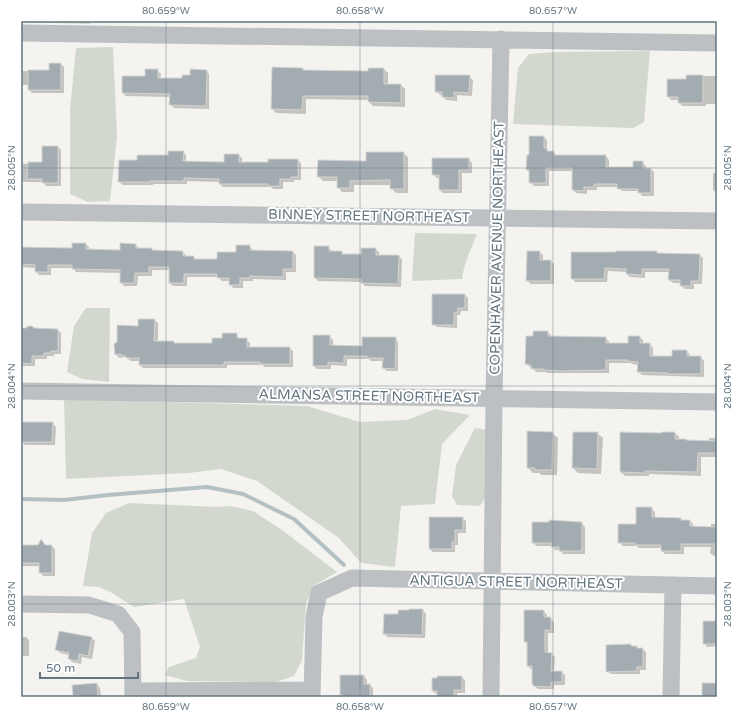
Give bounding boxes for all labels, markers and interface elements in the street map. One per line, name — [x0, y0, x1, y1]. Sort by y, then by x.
text: 80.659°W — [142, 5, 190, 17]
text: 80.658°W — [336, 5, 384, 17]
text: 80.657°W — [529, 5, 577, 17]
street label: COPENHAVER AVENUE NORTHEAST — [486, 121, 508, 375]
text: 28.005°N — [6, 145, 18, 191]
text: 28.005°N — [722, 145, 734, 191]
street label: BINNEY STREET NORTHEAST — [268, 206, 471, 226]
text: 28.004°N — [6, 363, 18, 409]
text: 28.004°N — [722, 363, 734, 409]
street label: ALMANSA STREET NORTHEAST — [258, 386, 480, 406]
street label: ANTIGUA STREET NORTHEAST — [409, 572, 623, 592]
text: 28.003°N — [6, 581, 18, 627]
text: 28.003°N — [722, 581, 734, 627]
scale bar — [40, 654, 138, 680]
text: 50 m — [46, 661, 75, 675]
text: 80.659°W — [142, 701, 190, 713]
text: 80.658°W — [336, 701, 384, 713]
text: 80.657°W — [529, 701, 577, 713]

